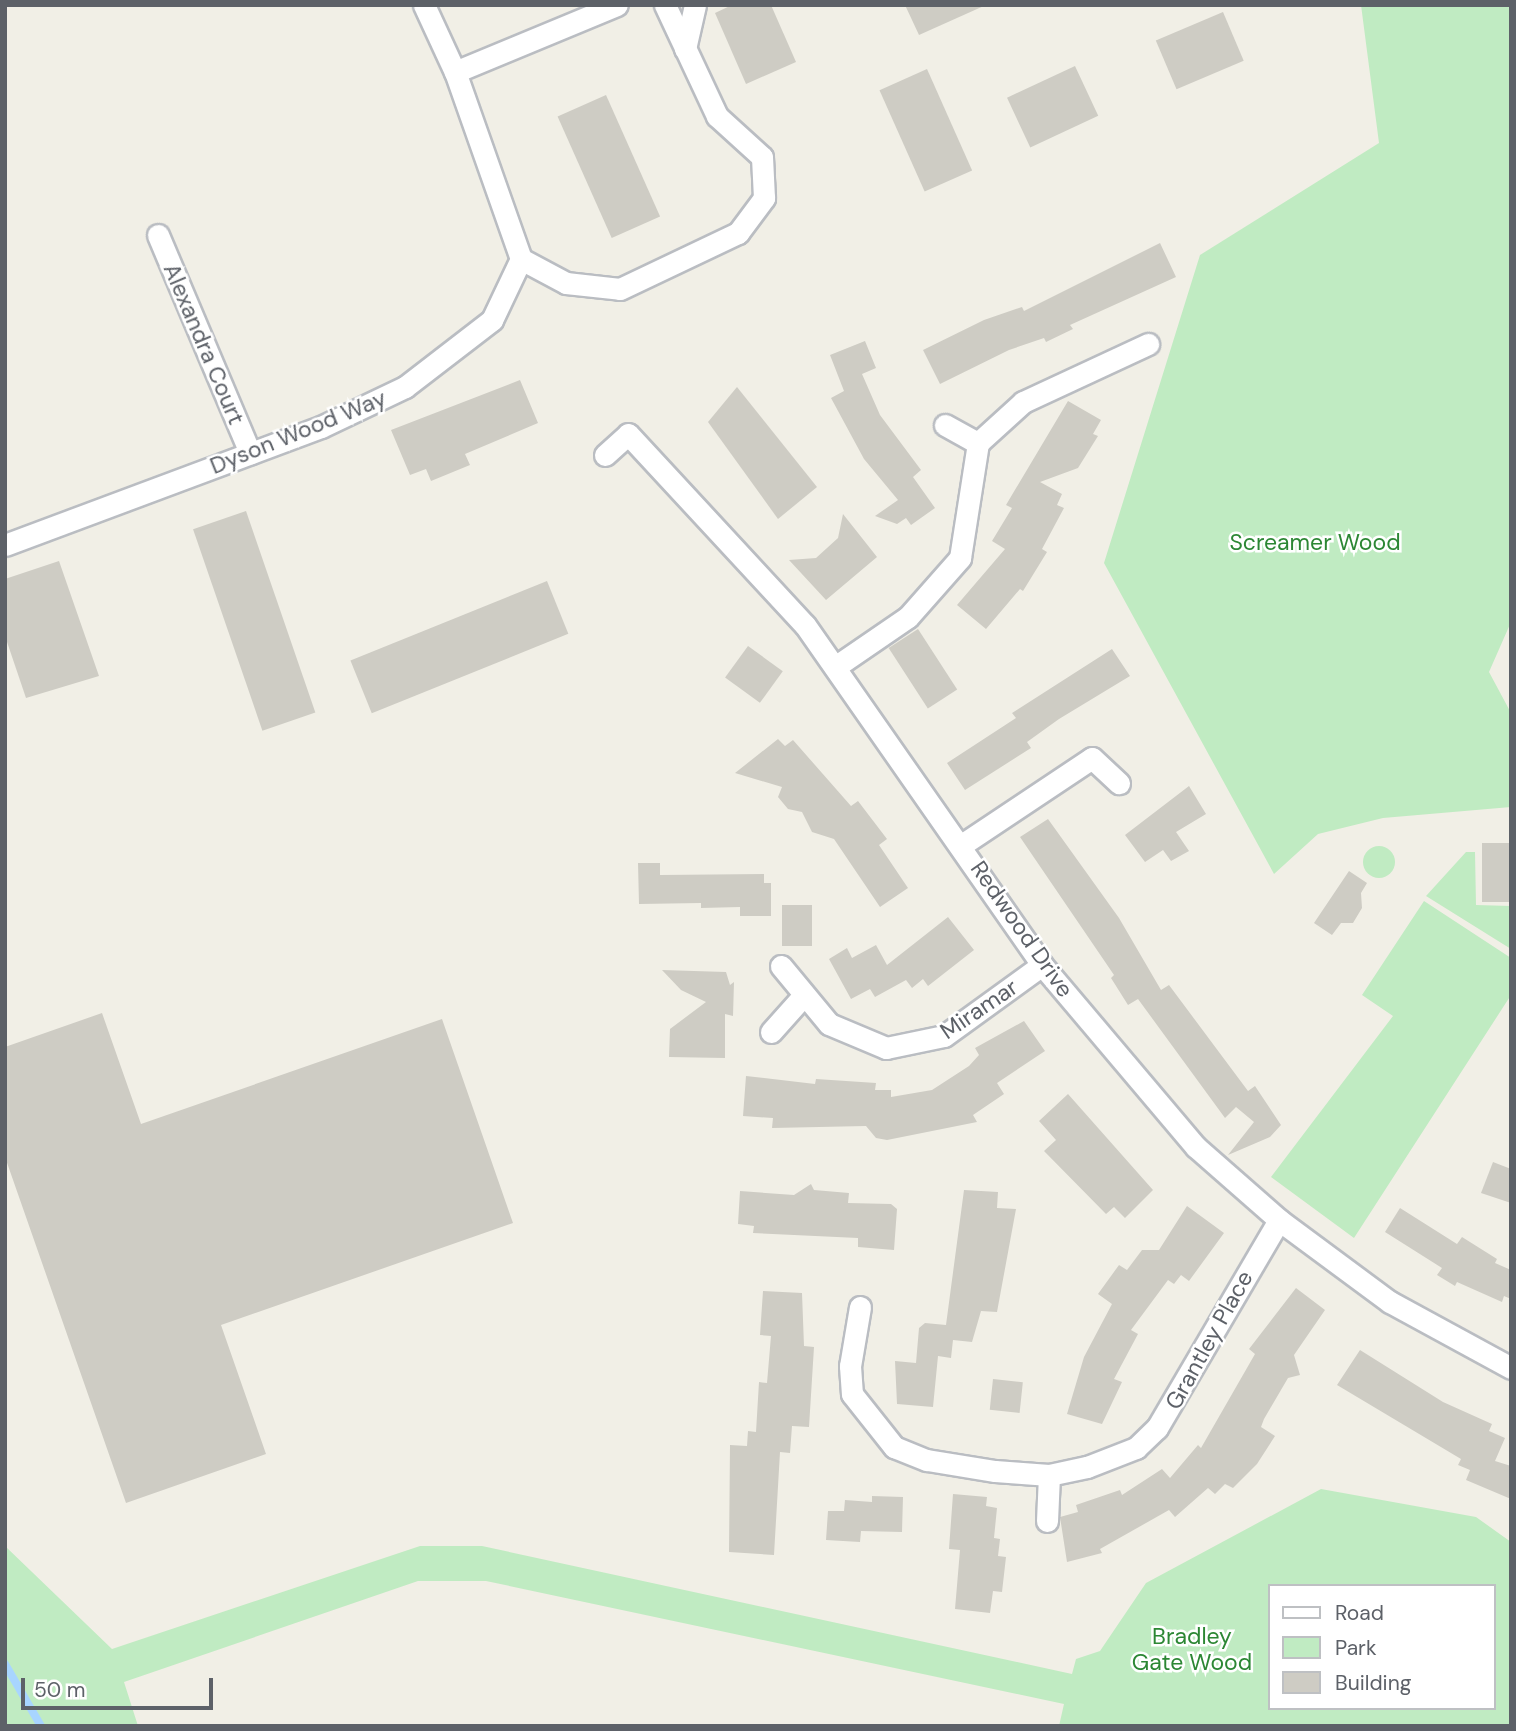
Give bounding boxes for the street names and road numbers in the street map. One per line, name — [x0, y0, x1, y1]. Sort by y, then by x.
street label: Alexandra Court — [158, 259, 250, 429]
street label: Dyson Wood Way — [206, 384, 390, 480]
street label: Redwood Drive — [965, 856, 1079, 1002]
street label: Miramar — [935, 973, 1023, 1045]
street label: Grantley Place — [1159, 1266, 1259, 1414]

